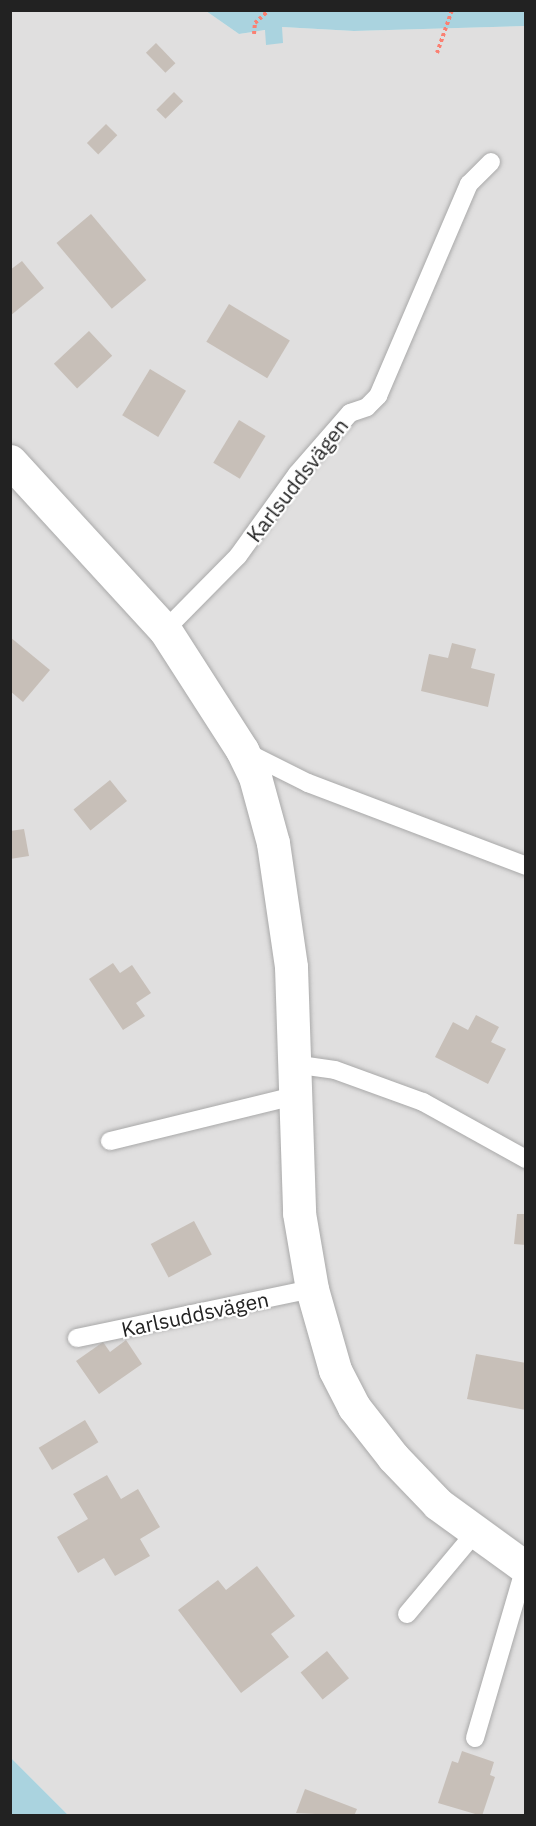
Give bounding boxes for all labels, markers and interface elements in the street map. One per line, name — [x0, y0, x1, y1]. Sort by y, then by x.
street label: Karlsuddsvägen — [241, 413, 353, 547]
street label: Karlsuddsvägen — [119, 1286, 271, 1342]

